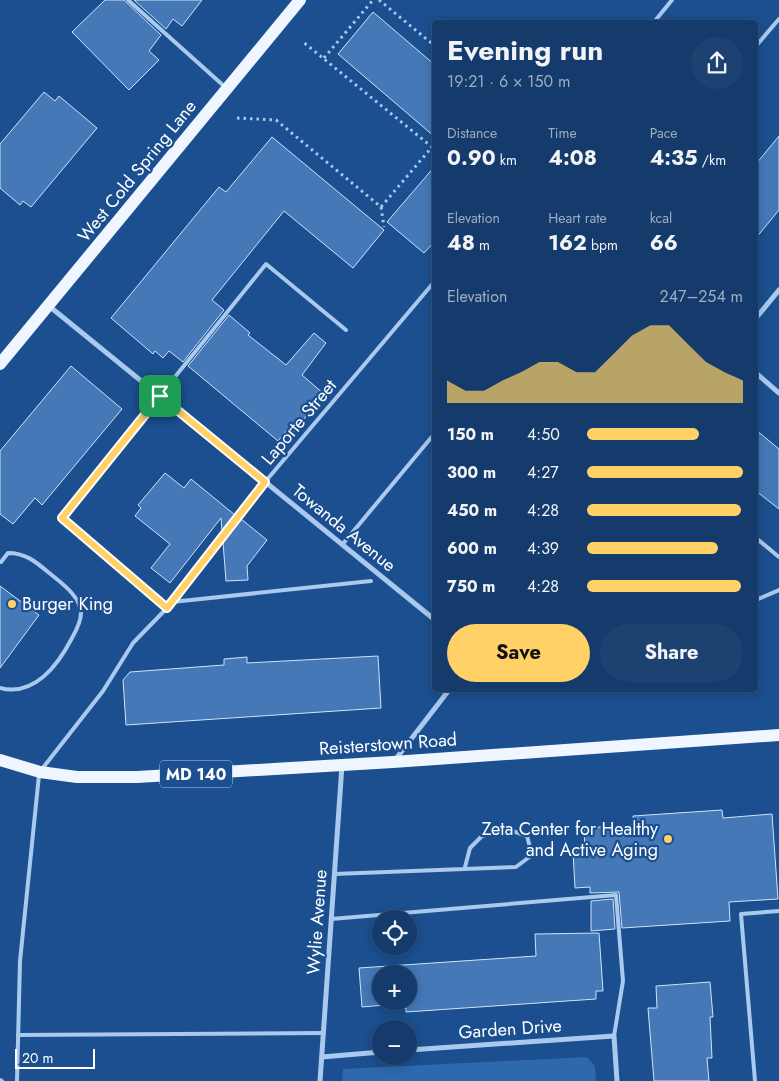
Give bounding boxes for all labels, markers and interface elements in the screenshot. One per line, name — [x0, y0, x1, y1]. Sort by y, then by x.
text: Evening run — [447, 30, 603, 71]
button: share — [691, 37, 743, 89]
text: 19:21 · 6 × 150 m — [447, 70, 570, 93]
street label: West Cold Spring Lane — [71, 94, 203, 248]
text: Distance — [447, 123, 497, 143]
text: Time — [548, 123, 577, 143]
text: Pace — [650, 123, 678, 143]
text: 0.90 — [447, 143, 496, 173]
text: 4:08 — [548, 143, 597, 173]
text: 4:35 — [650, 143, 698, 173]
text: km — [496, 150, 517, 170]
text: /km — [698, 150, 726, 170]
text: Elevation — [447, 208, 500, 228]
text: Heart rate — [548, 208, 607, 228]
text: kcal — [650, 208, 672, 228]
text: 48 — [447, 228, 475, 258]
text: 162 — [548, 228, 587, 258]
text: 66 — [650, 228, 678, 258]
text: m — [475, 235, 490, 255]
text: bpm — [587, 235, 618, 255]
text: Elevation — [447, 285, 507, 308]
text: 247–254 m — [660, 285, 743, 308]
street label: Laporte Street — [255, 373, 343, 471]
pin — [139, 375, 181, 417]
icon: arrive — [146, 382, 174, 410]
text: 150 m — [447, 423, 494, 446]
text: 4:50 — [527, 423, 560, 446]
text: 300 m — [447, 461, 496, 484]
text: 4:27 — [527, 461, 559, 484]
street label: Towanda Avenue — [287, 478, 401, 578]
text: 450 m — [447, 499, 497, 522]
text: 4:28 — [527, 499, 559, 522]
text: 600 m — [447, 537, 497, 560]
text: 4:39 — [527, 537, 559, 560]
text: 750 m — [447, 575, 495, 598]
text: 4:28 — [527, 575, 559, 598]
place label: Burger King — [22, 591, 113, 617]
marker: Burger King — [6, 598, 18, 610]
button: Save — [447, 624, 590, 682]
button: Share — [600, 624, 743, 682]
street label: Reisterstown Road — [318, 726, 458, 762]
road number: MD 140 — [160, 761, 232, 788]
place label: Zeta Center for Healthy and Active Aging — [482, 816, 658, 863]
marker: Zeta Center for Healthy and Active Aging — [662, 833, 674, 845]
street label: Wylie Avenue — [300, 869, 334, 975]
map controls — [372, 910, 417, 1065]
button: locate — [372, 910, 417, 955]
button: + — [372, 965, 417, 1010]
street label: Garden Drive — [458, 1012, 562, 1046]
button: − — [372, 1020, 417, 1065]
scale bar — [15, 1046, 95, 1069]
text: 20 m — [22, 1048, 54, 1068]

